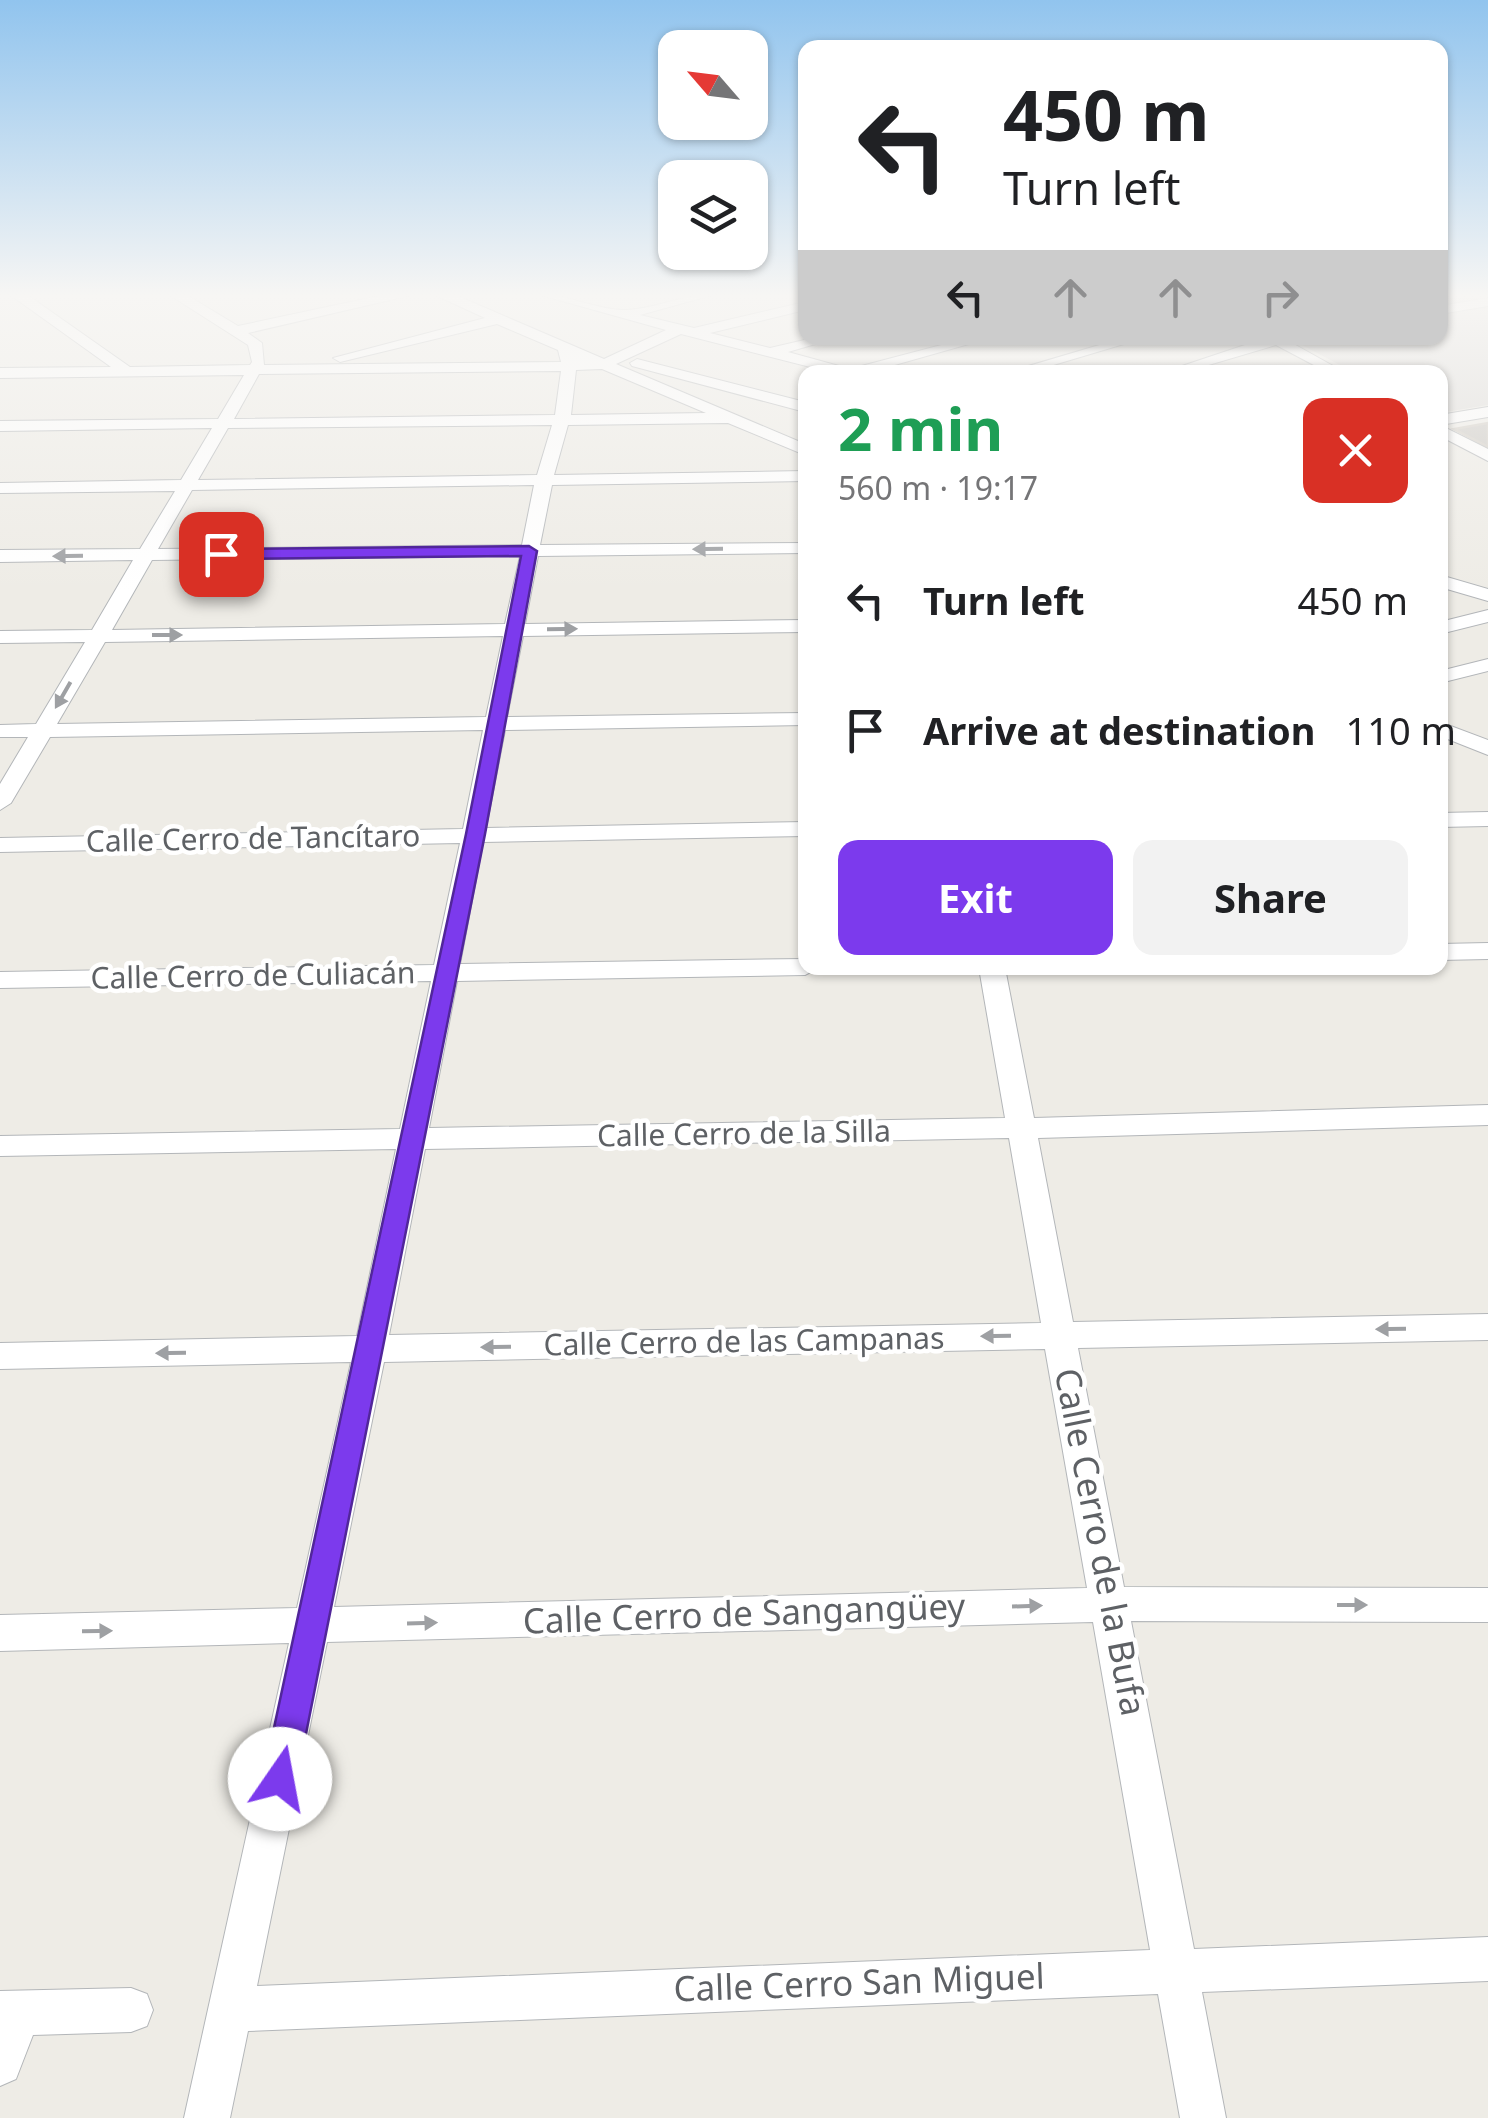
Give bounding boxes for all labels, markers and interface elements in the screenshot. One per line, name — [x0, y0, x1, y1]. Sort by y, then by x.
north arrow — [658, 30, 768, 140]
map controls — [658, 30, 768, 270]
text: 450 m — [1003, 66, 1210, 162]
icon: left — [838, 80, 968, 210]
text: Turn left — [1003, 157, 1180, 218]
button: layers — [658, 160, 768, 270]
icon: left — [938, 270, 993, 325]
icon: ahead — [1043, 270, 1098, 325]
icon: ahead — [1148, 270, 1203, 325]
icon: right — [1253, 270, 1308, 325]
text: 2 min — [838, 387, 1003, 469]
button: close — [1303, 398, 1408, 503]
text: 560 m · 19:17 — [838, 466, 1038, 509]
pin — [179, 512, 264, 597]
icon: arrive — [194, 527, 249, 582]
one-way arrow — [691, 541, 723, 557]
one-way arrow — [51, 548, 83, 564]
icon: left — [838, 573, 893, 628]
text: Turn left — [923, 574, 1085, 626]
text: 450 m — [1297, 574, 1408, 626]
one-way arrow — [547, 621, 579, 637]
one-way arrow — [152, 627, 184, 643]
one-way arrow — [55, 681, 72, 709]
icon: arrive — [838, 703, 893, 758]
text: Arrive at destination — [923, 704, 1315, 756]
text: 110 m — [1345, 704, 1456, 756]
street label: Calle Cerro de Tancítaro — [85, 814, 421, 861]
button: Exit — [838, 840, 1113, 955]
button: Share — [1133, 840, 1408, 955]
street label: Calle Cerro de Culiacán — [90, 951, 416, 998]
street label: Calle Cerro de la Silla — [597, 1109, 891, 1156]
street label: Calle Cerro de las Campanas — [543, 1317, 945, 1364]
one-way arrow — [1374, 1322, 1406, 1338]
one-way arrow — [979, 1329, 1011, 1345]
one-way arrow — [479, 1339, 511, 1355]
one-way arrow — [154, 1346, 186, 1362]
street label: Calle Cerro de la Bufa — [1045, 1364, 1158, 1720]
street label: Calle Cerro de Sangangüey — [522, 1581, 966, 1644]
one-way arrow — [1337, 1597, 1369, 1613]
one-way arrow — [1012, 1598, 1044, 1614]
one-way arrow — [407, 1614, 439, 1630]
one-way arrow — [82, 1622, 114, 1638]
position arrow — [228, 1727, 332, 1831]
street label: Calle Cerro San Miguel — [673, 1952, 1045, 2011]

